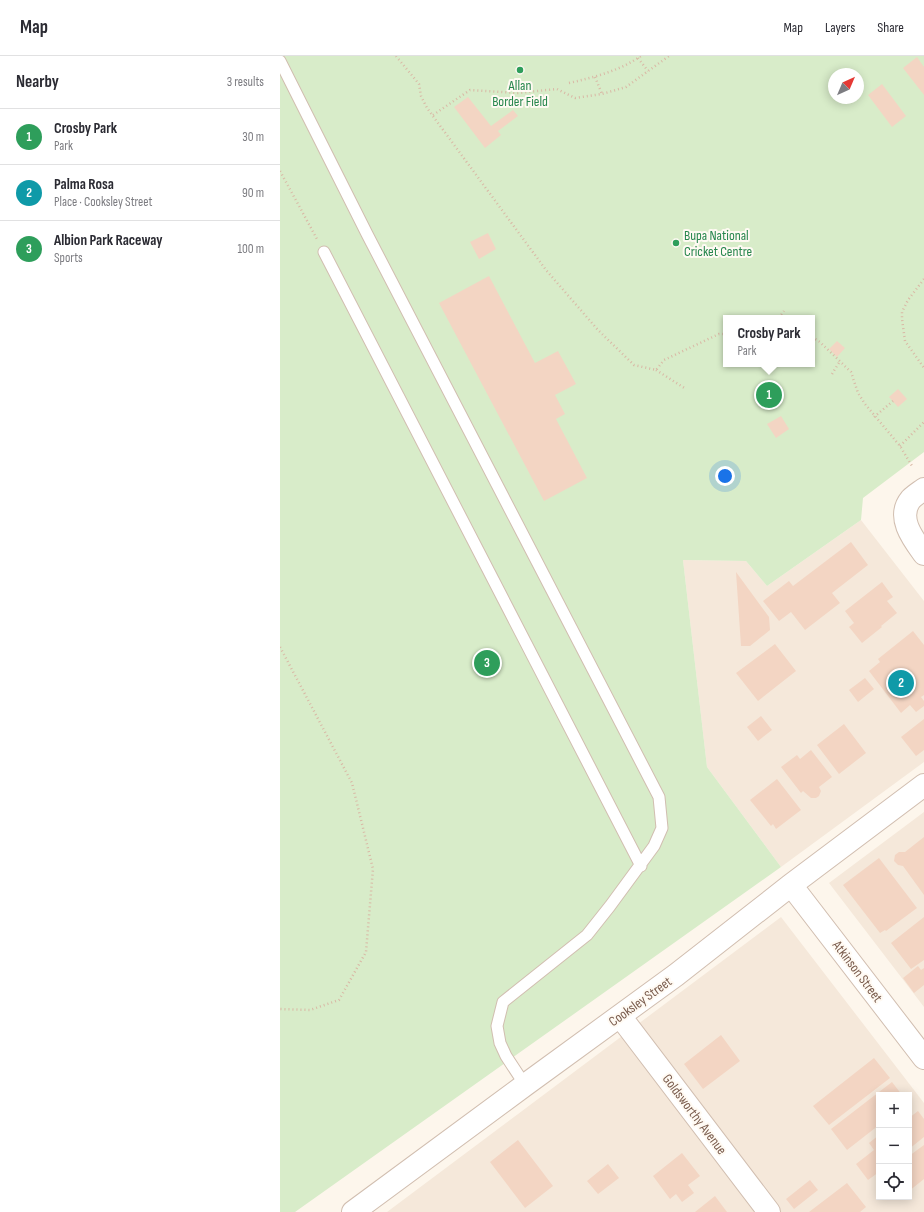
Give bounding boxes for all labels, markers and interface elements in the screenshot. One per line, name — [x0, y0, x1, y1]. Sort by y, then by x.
text: Map — [20, 16, 48, 39]
text: Map — [783, 19, 803, 36]
text: Layers — [825, 19, 855, 36]
text: Share — [877, 19, 904, 36]
marker: Allan Border Field — [515, 65, 525, 75]
north arrow — [828, 68, 864, 104]
text: Nearby — [16, 72, 59, 92]
text: 3 results — [227, 74, 264, 90]
place label: Allan Border Field — [492, 77, 548, 110]
text: Crosby Park — [54, 119, 117, 138]
text: 1 — [26, 129, 32, 145]
text: 30 m — [242, 129, 264, 145]
text: Park — [54, 138, 73, 154]
text: Palma Rosa — [54, 175, 114, 194]
text: 2 — [26, 185, 32, 201]
text: 90 m — [242, 185, 264, 201]
text: Place · Cooksley Street — [54, 194, 153, 210]
place label: Bupa National Cricket Centre — [684, 227, 752, 260]
text: Albion Park Raceway — [54, 231, 163, 250]
marker: Bupa National Cricket Centre — [671, 238, 681, 248]
text: 3 — [26, 241, 32, 257]
text: 100 m — [237, 241, 264, 257]
text: Sports — [54, 250, 83, 266]
popup — [723, 315, 815, 367]
text: Crosby Park — [737, 324, 801, 343]
text: Park — [737, 343, 756, 359]
pin: 1 — [756, 380, 782, 410]
your location — [715, 466, 735, 486]
pin: 3 — [474, 648, 500, 678]
pin: 2 — [888, 668, 914, 698]
street label: Atkinson Street — [828, 936, 886, 1005]
street label: Cooksley Street — [605, 973, 675, 1030]
street label: Goldsworthy Avenue — [659, 1071, 730, 1158]
map controls — [876, 1092, 912, 1200]
button: + — [876, 1092, 912, 1128]
button: − — [876, 1128, 912, 1164]
button: locate — [876, 1164, 912, 1200]

